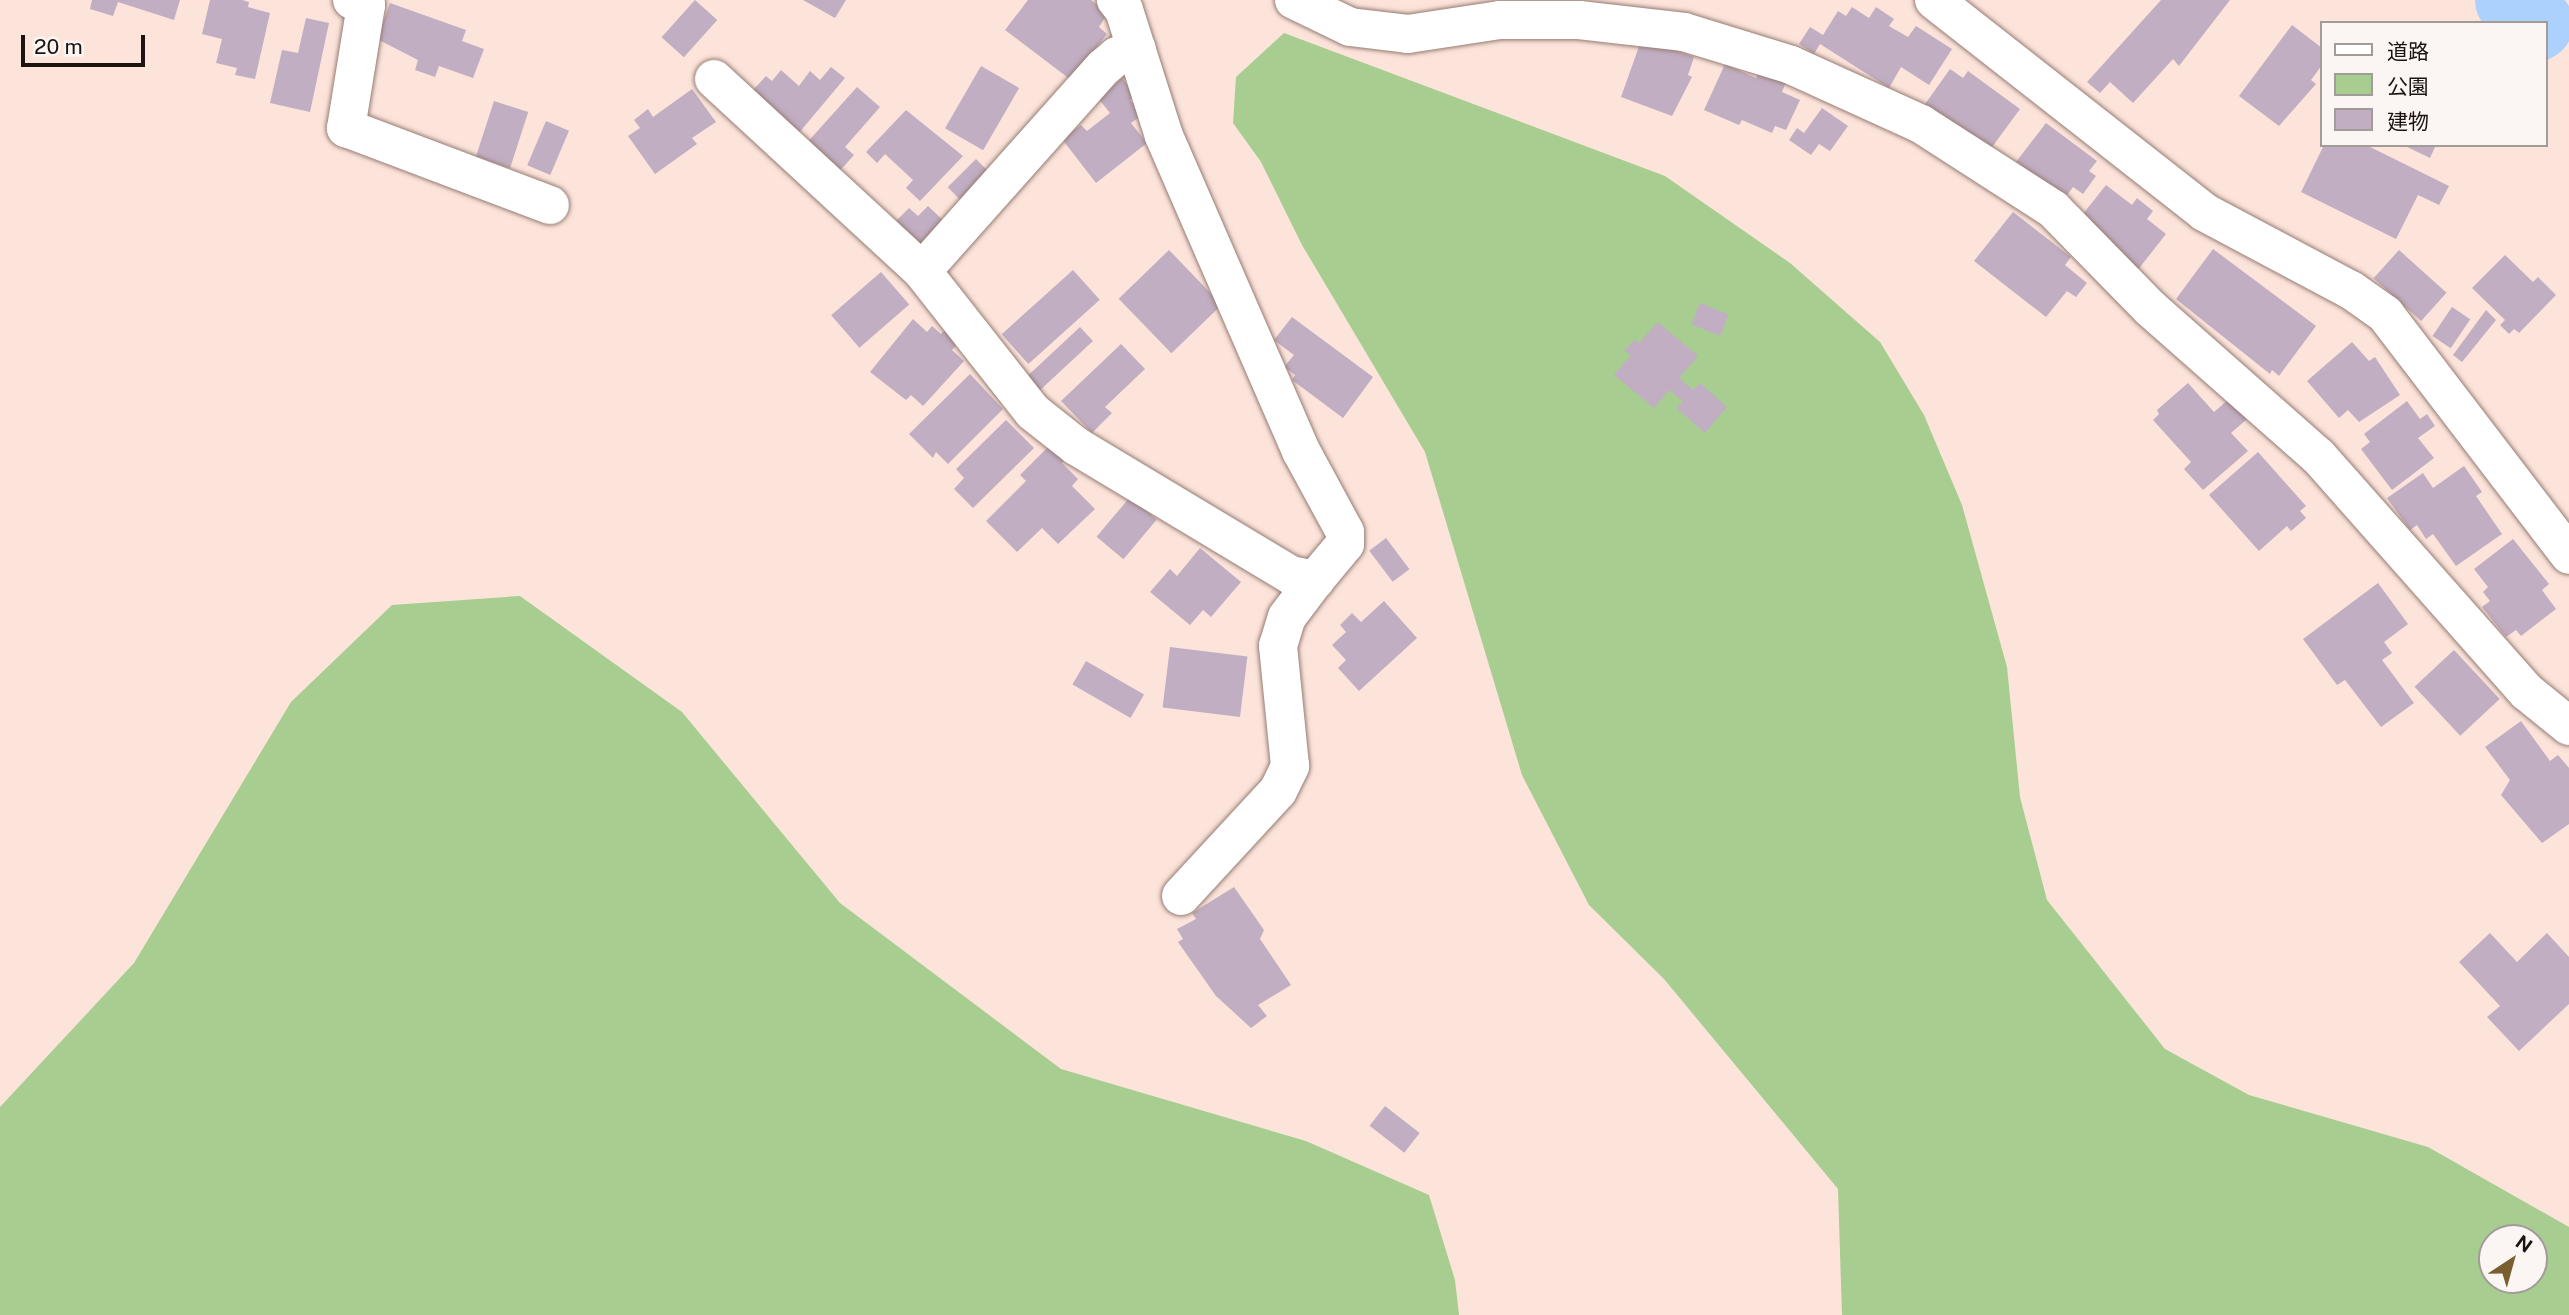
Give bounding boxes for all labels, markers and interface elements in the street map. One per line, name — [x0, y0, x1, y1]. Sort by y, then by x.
scale bar — [24, 21, 149, 65]
legend — [2320, 21, 2548, 147]
text: 20 m — [34, 34, 83, 59]
text: 道路 — [2387, 39, 2429, 64]
text: 公園 — [2387, 74, 2429, 99]
text: 建物 — [2387, 109, 2429, 134]
north arrow — [2478, 1224, 2548, 1294]
text: N — [2512, 1230, 2537, 1257]

